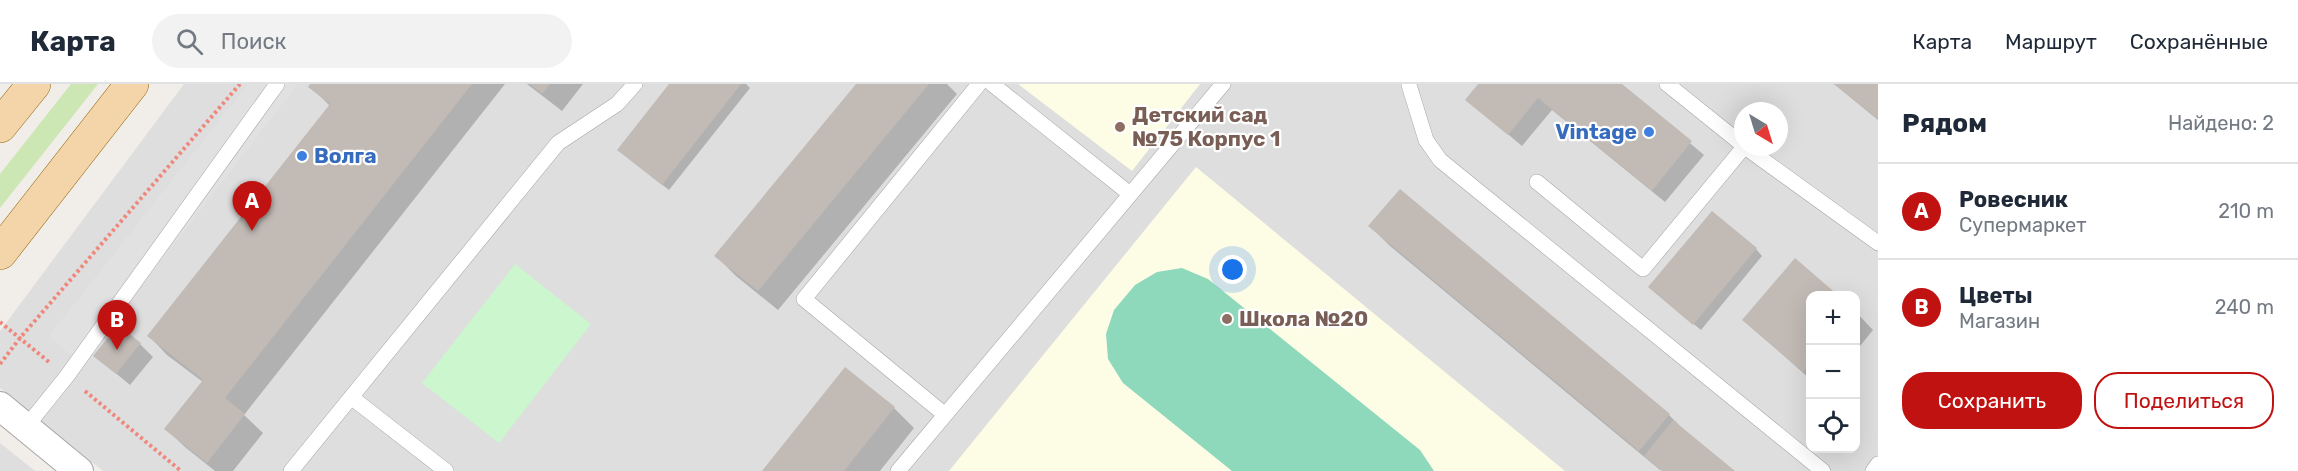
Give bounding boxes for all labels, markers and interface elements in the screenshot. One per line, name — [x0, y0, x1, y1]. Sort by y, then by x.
search box — [152, 14, 572, 68]
text: Карта — [30, 25, 116, 58]
icon: search — [173, 25, 206, 58]
text: Поиск — [221, 28, 286, 55]
text: Карта — [1912, 29, 1972, 54]
text: Маршрут — [2005, 29, 2097, 54]
text: Сохранённые — [2130, 29, 2268, 54]
place label: Детский сад №75 Корпус 1 — [1132, 102, 1280, 151]
north arrow — [1734, 102, 1788, 156]
text: Рядом — [1902, 108, 1987, 139]
text: Найдено: 2 — [2168, 111, 2274, 135]
place label: Vintage — [1555, 119, 1637, 144]
marker: Детский сад №75 Корпус 1 — [1113, 120, 1127, 134]
marker: Vintage — [1642, 125, 1656, 139]
place label: Волга — [314, 143, 377, 168]
marker: Волга — [295, 149, 309, 163]
pin: A — [232, 182, 272, 231]
text: Ровесник — [1959, 186, 2068, 213]
text: A — [1914, 199, 1929, 223]
text: 210 m — [2218, 199, 2274, 223]
text: Супермаркет — [1959, 213, 2087, 237]
your location — [1218, 255, 1247, 284]
text: Цветы — [1959, 282, 2033, 309]
map controls — [1806, 291, 1860, 453]
button: + — [1806, 291, 1860, 345]
text: B — [1914, 295, 1929, 319]
text: 240 m — [2215, 295, 2274, 319]
pin: B — [98, 300, 136, 350]
place label: Школа №20 — [1239, 306, 1368, 331]
text: Магазин — [1959, 309, 2040, 333]
marker: Школа №20 — [1220, 312, 1234, 326]
button: − — [1806, 345, 1860, 399]
button: Сохранить — [1902, 372, 2082, 429]
button: Поделиться — [2094, 372, 2274, 429]
button: locate — [1806, 399, 1860, 453]

